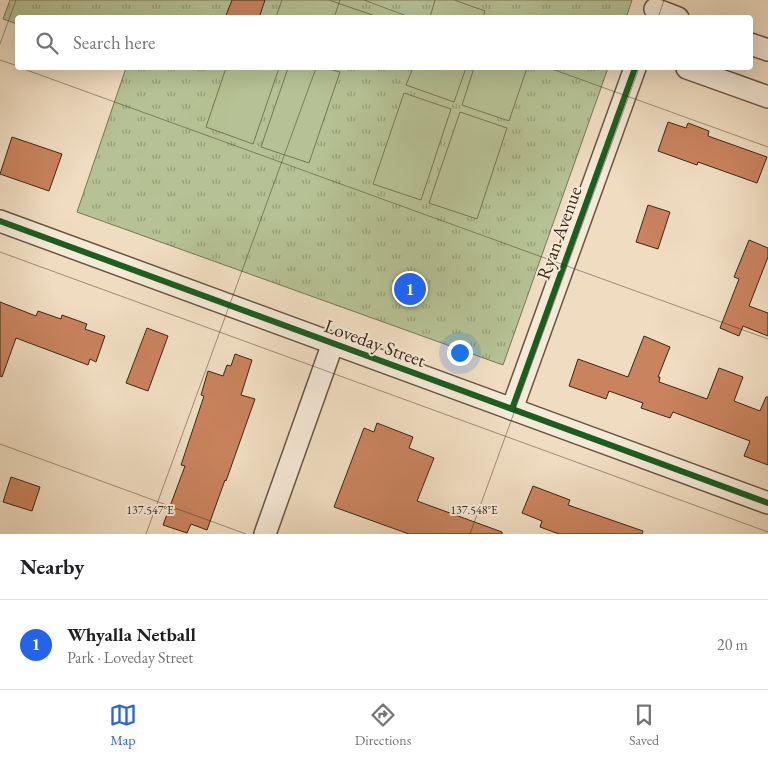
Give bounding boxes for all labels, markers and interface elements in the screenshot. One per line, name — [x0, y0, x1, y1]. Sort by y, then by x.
search box — [15, 15, 753, 70]
icon: search — [33, 29, 61, 57]
text: Search here — [73, 30, 155, 55]
street label: Ryan Avenue — [531, 183, 587, 283]
pin: 1 — [394, 270, 426, 308]
street label: Loveday Street — [321, 313, 429, 373]
your location — [447, 340, 473, 366]
text: 137.547°E — [126, 502, 174, 518]
text: 137.548°E — [450, 502, 498, 518]
text: Nearby — [20, 553, 84, 580]
text: Whyalla Netball — [67, 622, 196, 647]
text: 1 — [32, 634, 40, 655]
text: 20 m — [717, 634, 748, 655]
text: Park · Loveday Street — [67, 647, 193, 668]
tab: Map — [109, 701, 137, 749]
tab: Directions — [355, 701, 411, 749]
tab: Saved — [629, 701, 659, 749]

